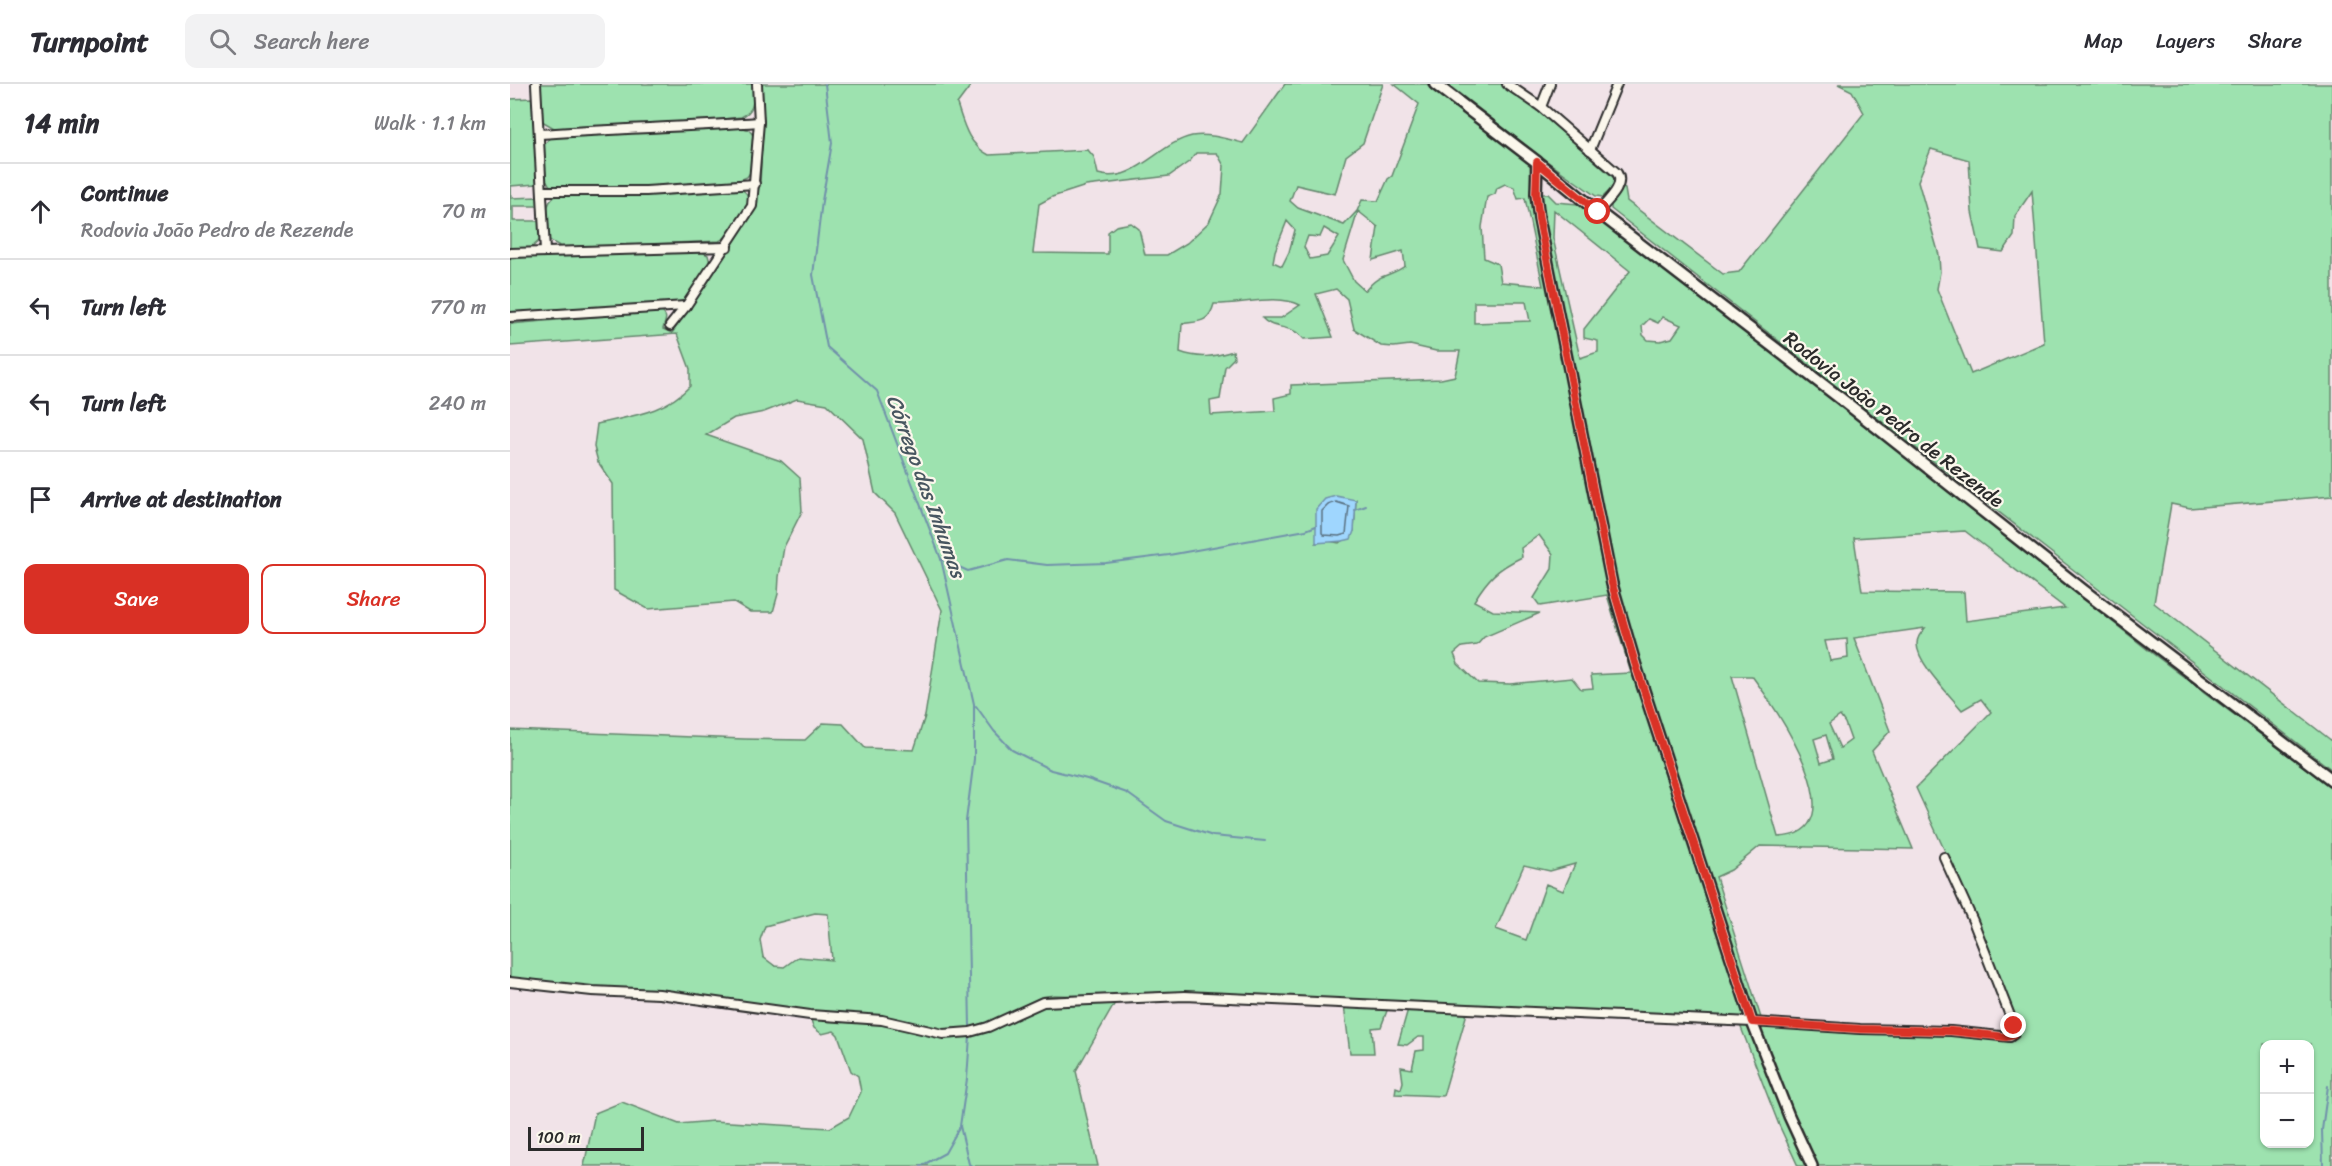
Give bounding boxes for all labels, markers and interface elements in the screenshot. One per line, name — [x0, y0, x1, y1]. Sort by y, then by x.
search box — [185, 14, 605, 68]
text: Turnpoint — [30, 17, 149, 66]
text: Search here — [254, 22, 370, 61]
text: Map — [2084, 22, 2123, 60]
text: Layers — [2156, 22, 2215, 60]
text: Share — [2248, 22, 2302, 60]
icon: search — [206, 25, 239, 58]
text: 14 min — [24, 100, 99, 146]
text: Walk · 1.1 km — [374, 106, 486, 141]
text: Continue — [81, 174, 169, 213]
text: 70 m — [441, 194, 486, 229]
icon: ahead — [24, 195, 57, 228]
route start — [1584, 198, 1610, 224]
text: Rodovia João Pedro de Rezende — [81, 213, 353, 248]
text: Turn left — [81, 288, 166, 327]
text: 770 m — [430, 290, 486, 325]
icon: left — [24, 291, 57, 324]
street label: Rodovia João Pedro de Rezende — [1776, 322, 2012, 517]
text: Turn left — [81, 384, 166, 423]
text: 240 m — [429, 386, 486, 421]
icon: left — [24, 387, 57, 420]
water label: Córrego das Inhumas — [875, 389, 978, 585]
text: Arrive at destination — [81, 480, 282, 519]
icon: arrive — [24, 483, 57, 516]
button: Save — [24, 564, 249, 634]
button: Share — [261, 564, 486, 634]
route end — [2000, 1012, 2026, 1038]
map controls — [2260, 1040, 2314, 1148]
button: + — [2260, 1040, 2314, 1094]
button: − — [2260, 1094, 2314, 1148]
text: 100 m — [537, 1123, 581, 1152]
scale bar — [528, 1124, 644, 1152]

